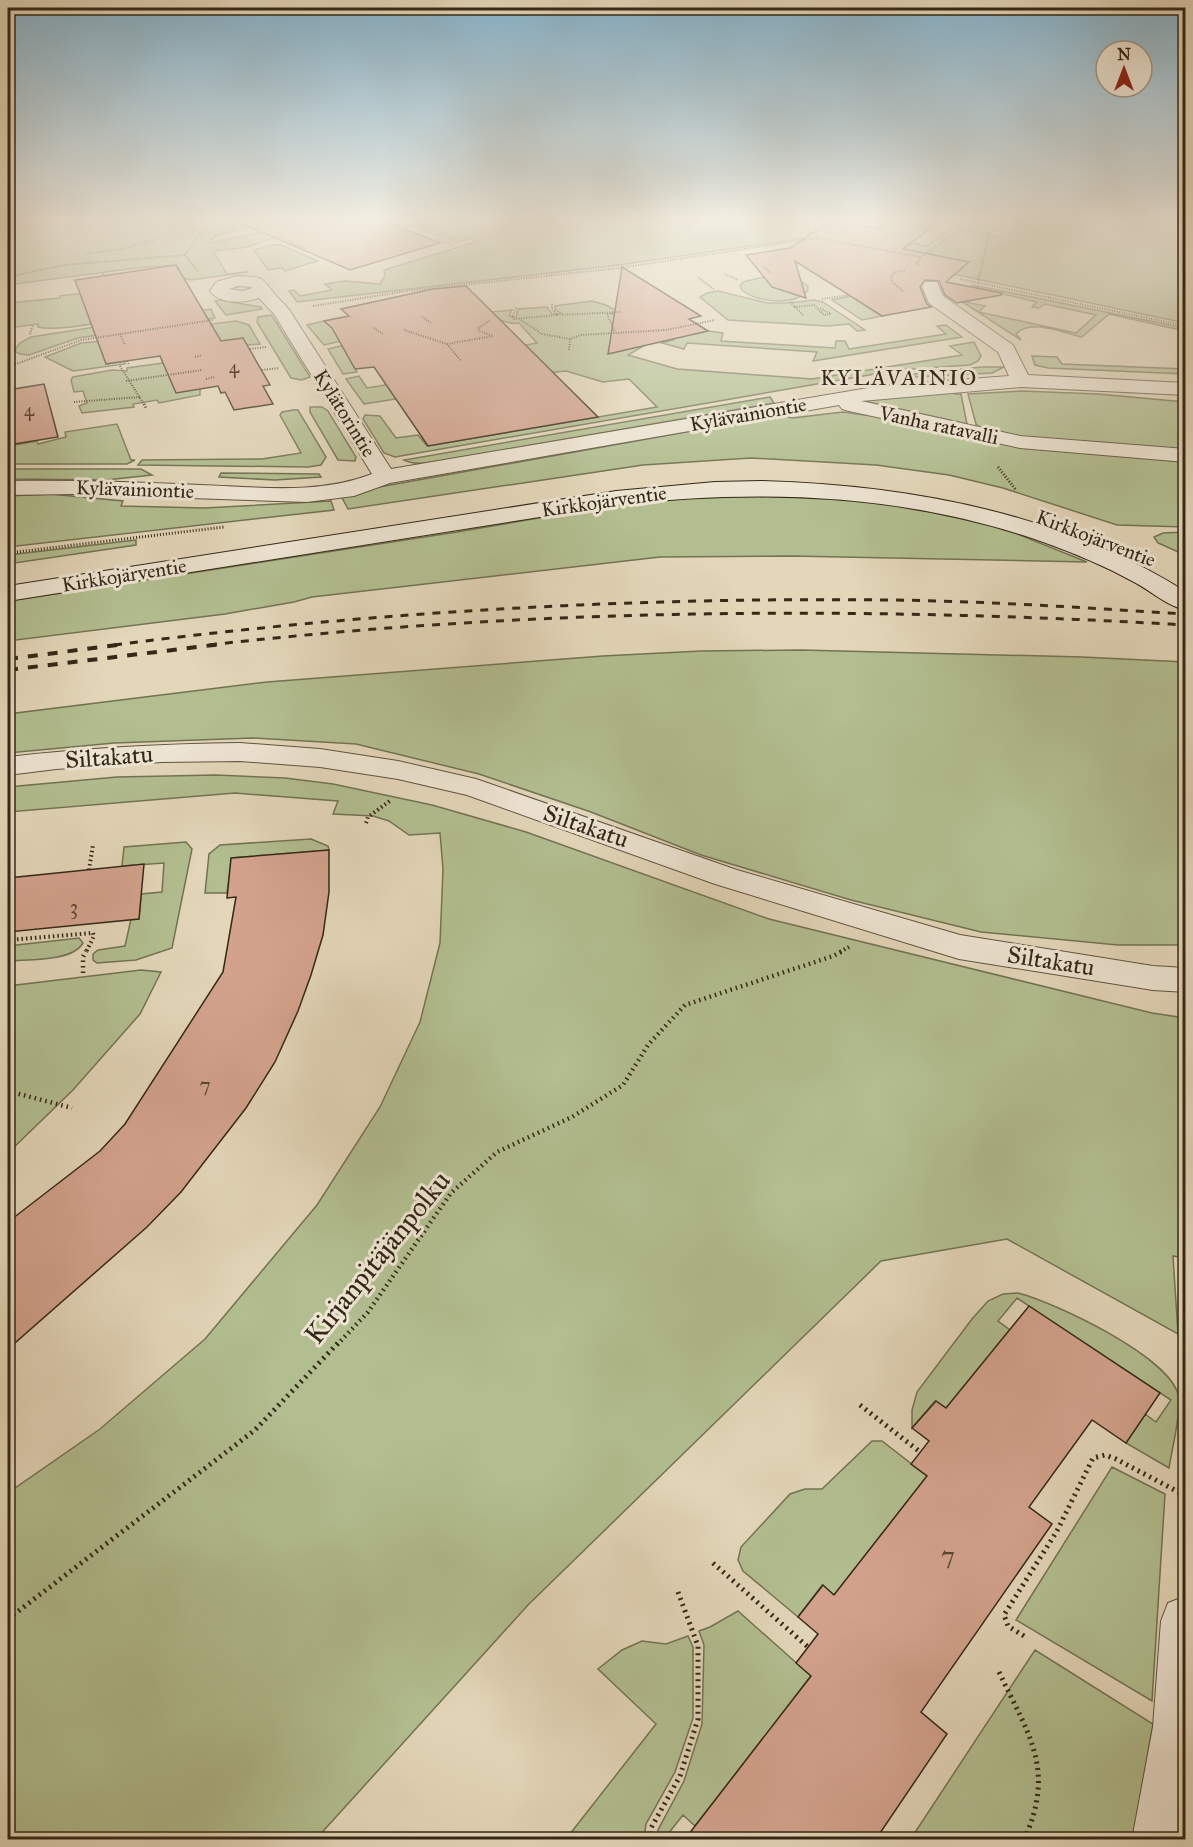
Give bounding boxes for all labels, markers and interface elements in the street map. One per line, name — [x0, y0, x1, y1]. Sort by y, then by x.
north arrow — [1094, 39, 1154, 99]
text: N — [1117, 45, 1131, 64]
house number: 4 — [229, 356, 240, 378]
district label: KYLÄVAINIO — [820, 364, 978, 391]
street label: Kylätorintie — [309, 365, 381, 461]
street label: Kylävainiontie — [688, 392, 808, 436]
house number: 4 — [24, 399, 35, 421]
street label: Vanha ratavalli — [876, 400, 1001, 449]
street label: Kylävainiontie — [76, 475, 194, 503]
street label: Kirkkojärventie — [540, 480, 668, 522]
street label: Kirkkojärventie — [1033, 504, 1159, 572]
street label: Kirkkojärventie — [60, 553, 188, 597]
street label: Siltakatu — [64, 739, 154, 775]
street label: Siltakatu — [540, 797, 633, 855]
house number: 3 — [70, 894, 78, 920]
street label: Siltakatu — [1005, 939, 1097, 983]
house number: 7 — [199, 1072, 211, 1098]
street label: Kirjanpitäjänpolku — [297, 1164, 458, 1351]
house number: 7 — [941, 1539, 955, 1571]

